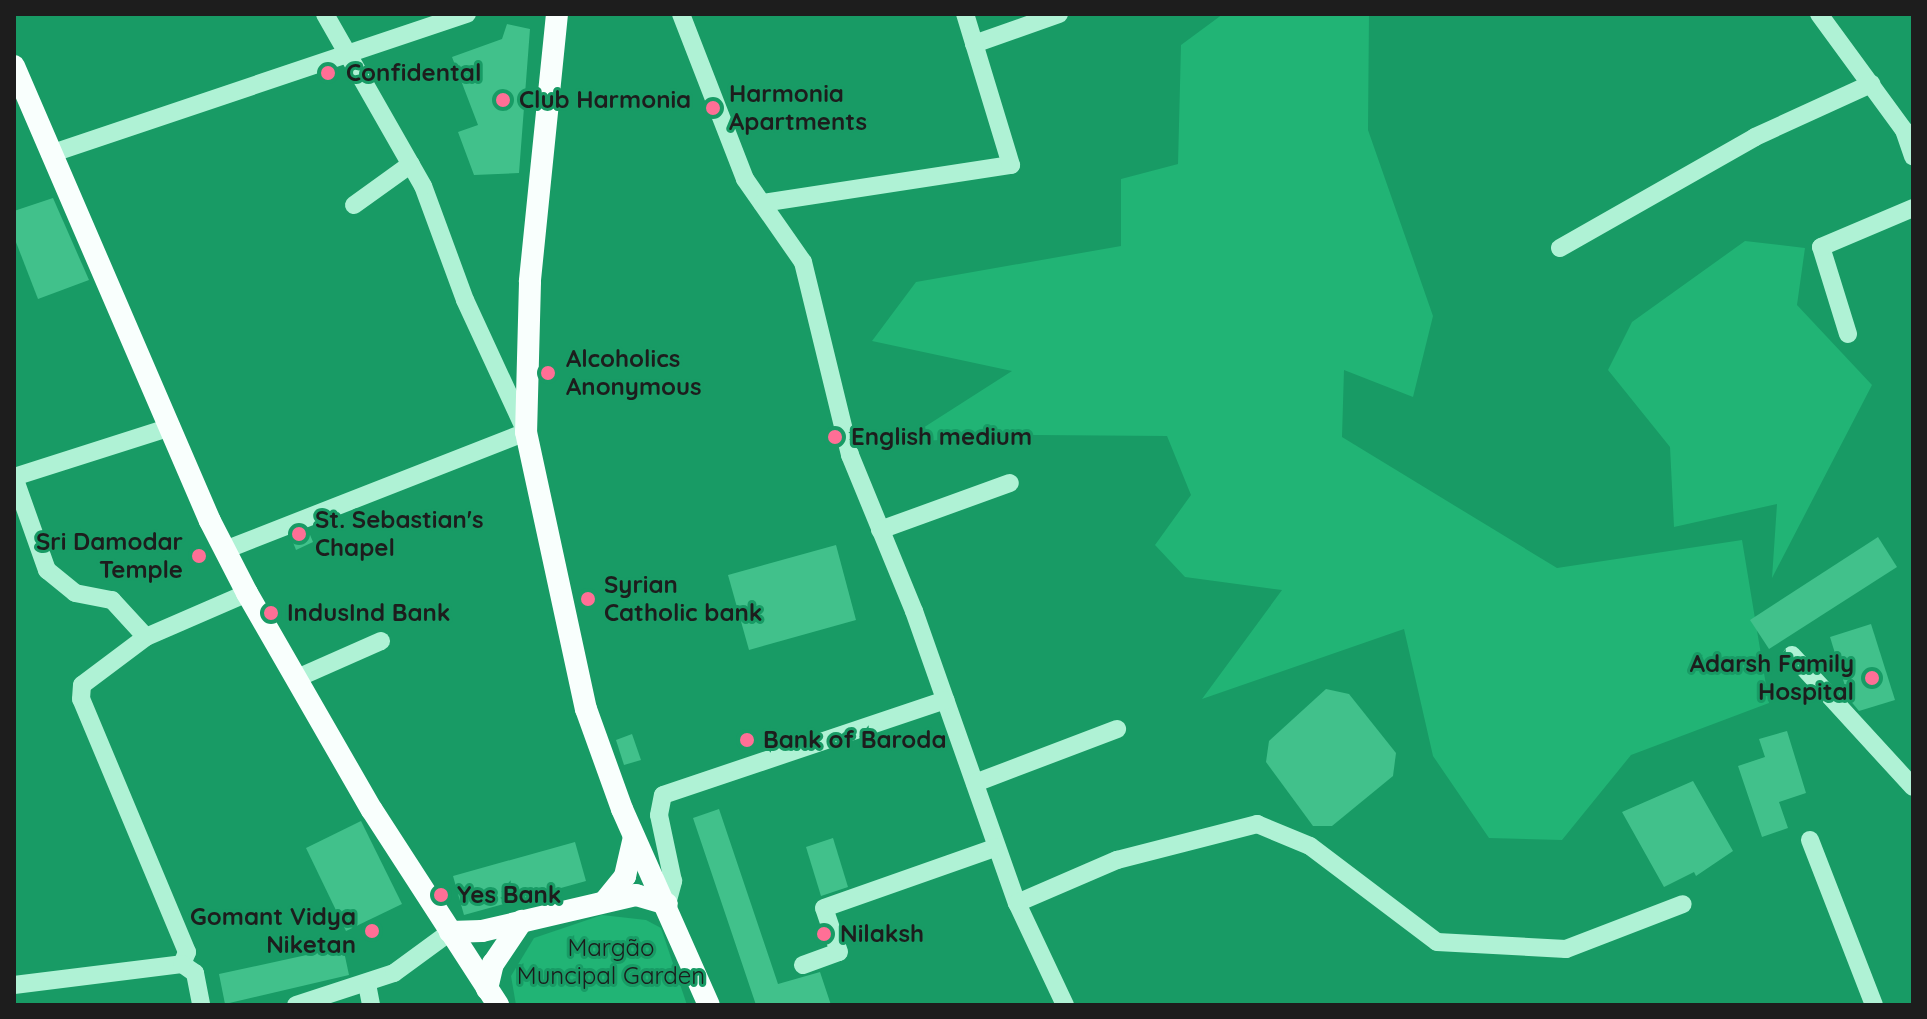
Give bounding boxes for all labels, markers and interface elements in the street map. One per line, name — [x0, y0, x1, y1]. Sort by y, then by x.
place label: Confidental — [346, 59, 481, 87]
marker: Confidental — [317, 62, 339, 84]
place label: Harmonia Apartments — [729, 80, 867, 136]
place label: Club Harmonia — [519, 86, 691, 114]
marker: Club Harmonia — [494, 91, 512, 109]
marker: Harmonia Apartments — [704, 99, 722, 117]
place label: Alcoholics Anonymous — [566, 345, 702, 401]
marker: Alcoholics Anonymous — [537, 362, 559, 384]
place label: English medium — [851, 423, 1032, 451]
marker: English medium — [826, 428, 844, 446]
place label: St. Sebastian's Chapel — [315, 506, 484, 562]
marker: St. Sebastian's Chapel — [290, 525, 308, 543]
place label: Sri Damodar Temple — [36, 528, 183, 584]
marker: Sri Damodar Temple — [190, 547, 208, 565]
place label: Syrian Catholic bank — [604, 571, 762, 627]
marker: Syrian Catholic bank — [579, 590, 597, 608]
place label: IndusInd Bank — [287, 599, 450, 627]
marker: IndusInd Bank — [262, 604, 280, 622]
place label: Adarsh Family Hospital — [1690, 650, 1854, 706]
marker: Adarsh Family Hospital — [1861, 667, 1883, 689]
place label: Bank of Baroda — [763, 726, 946, 754]
marker: Bank of Baroda — [738, 731, 756, 749]
place label: Yes Bank — [457, 881, 562, 909]
marker: Yes Bank — [432, 886, 450, 904]
place label: Gomant Vidya Niketan — [190, 903, 356, 959]
place label: Nilaksh — [840, 920, 924, 948]
marker: Gomant Vidya Niketan — [363, 922, 381, 940]
marker: Nilaksh — [815, 925, 833, 943]
park label: Margão Muncipal Garden — [517, 934, 705, 990]

